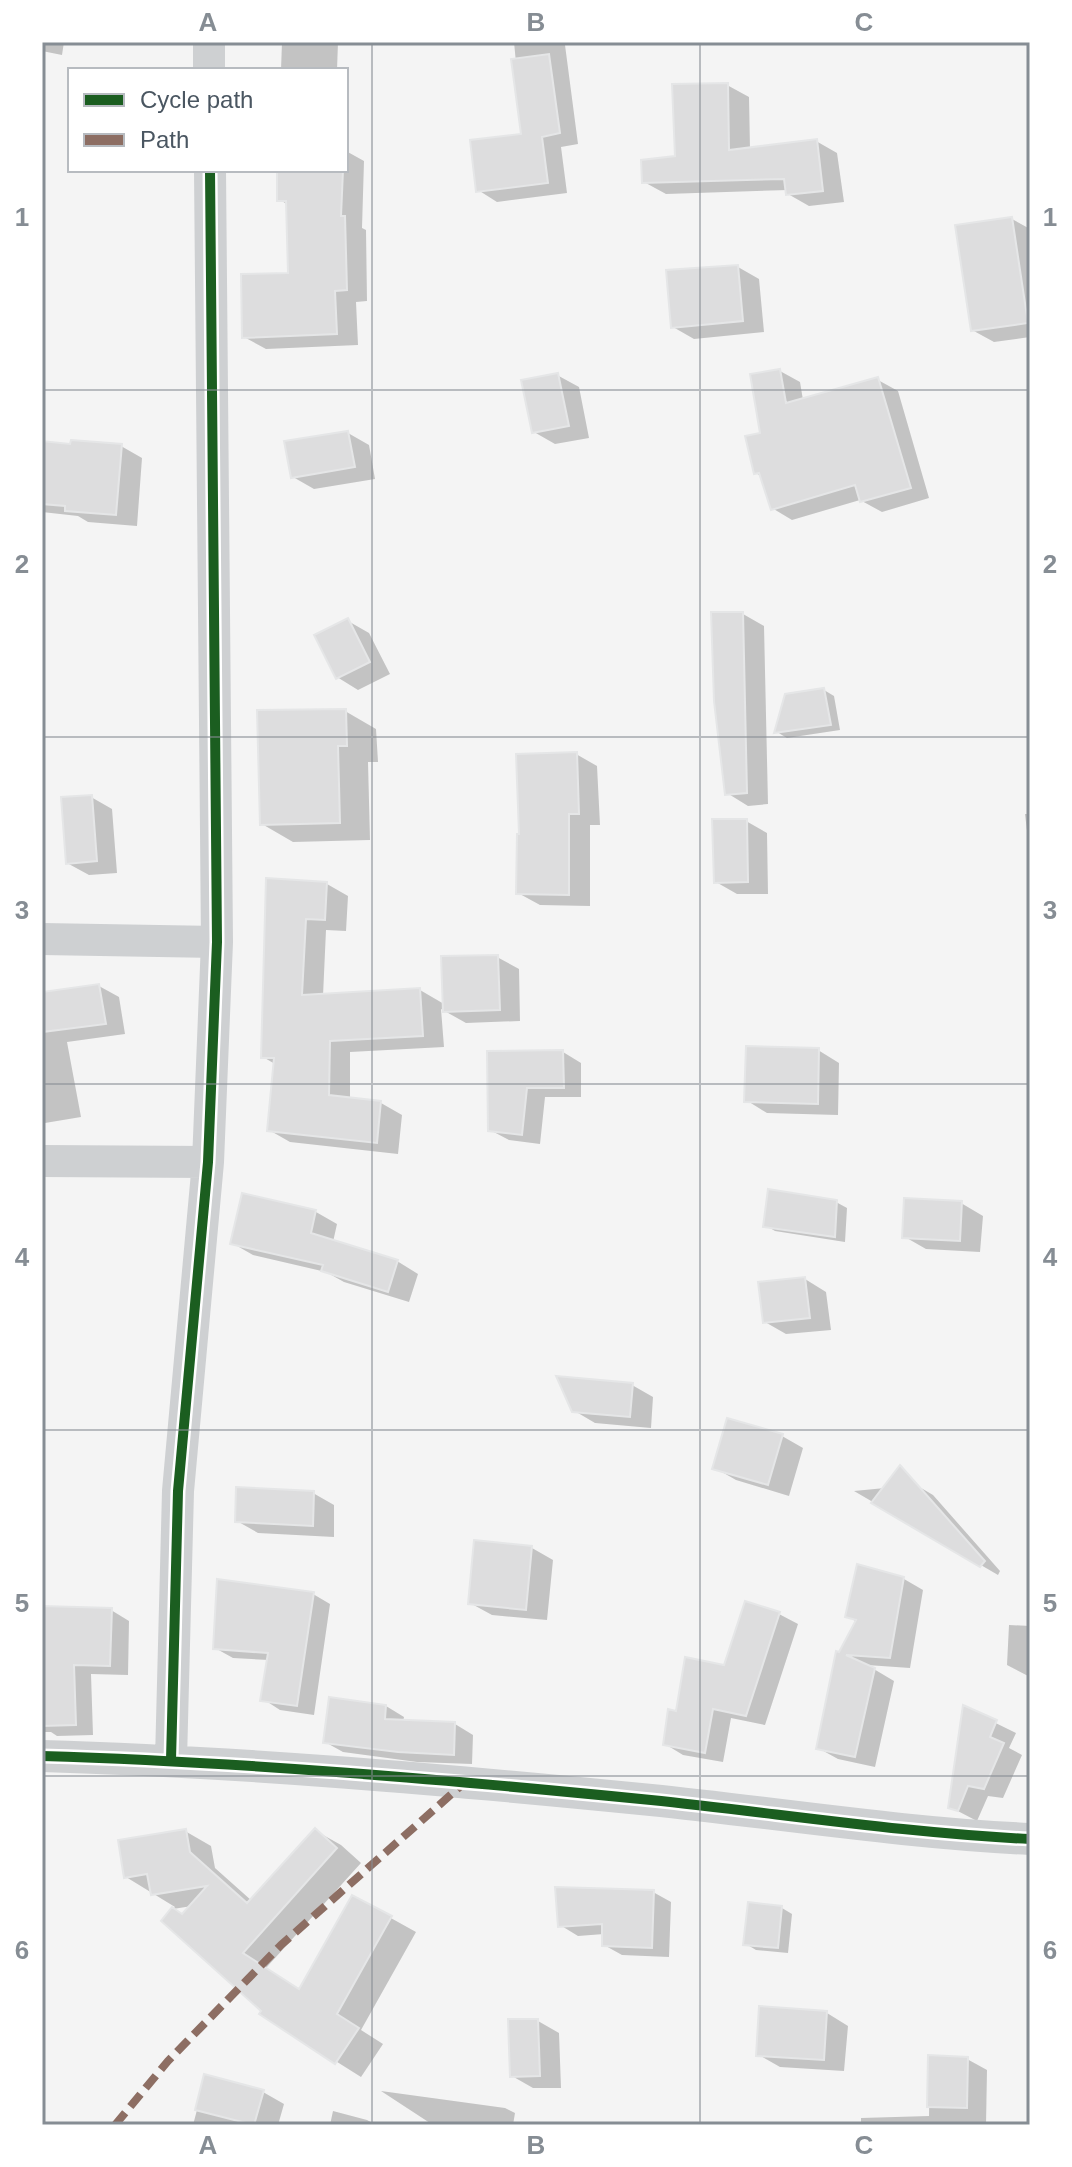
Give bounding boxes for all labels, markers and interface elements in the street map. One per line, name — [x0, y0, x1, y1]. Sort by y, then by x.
text: A — [199, 7, 218, 37]
text: B — [527, 7, 545, 37]
text: C — [855, 7, 874, 37]
legend — [68, 68, 348, 172]
text: Cycle path — [140, 86, 253, 113]
text: Path — [140, 126, 189, 153]
text: 1 — [15, 202, 29, 232]
text: 1 — [1043, 202, 1057, 232]
text: 2 — [15, 549, 29, 579]
text: 2 — [1043, 549, 1057, 579]
text: 3 — [15, 895, 29, 925]
text: 3 — [1043, 895, 1057, 925]
text: 4 — [15, 1242, 30, 1272]
text: 4 — [1043, 1242, 1058, 1272]
text: 5 — [15, 1588, 29, 1618]
text: 5 — [1043, 1588, 1057, 1618]
text: 6 — [15, 1935, 29, 1965]
text: 6 — [1043, 1935, 1057, 1965]
text: A — [199, 2130, 218, 2160]
text: B — [527, 2130, 545, 2160]
text: C — [855, 2130, 874, 2160]

